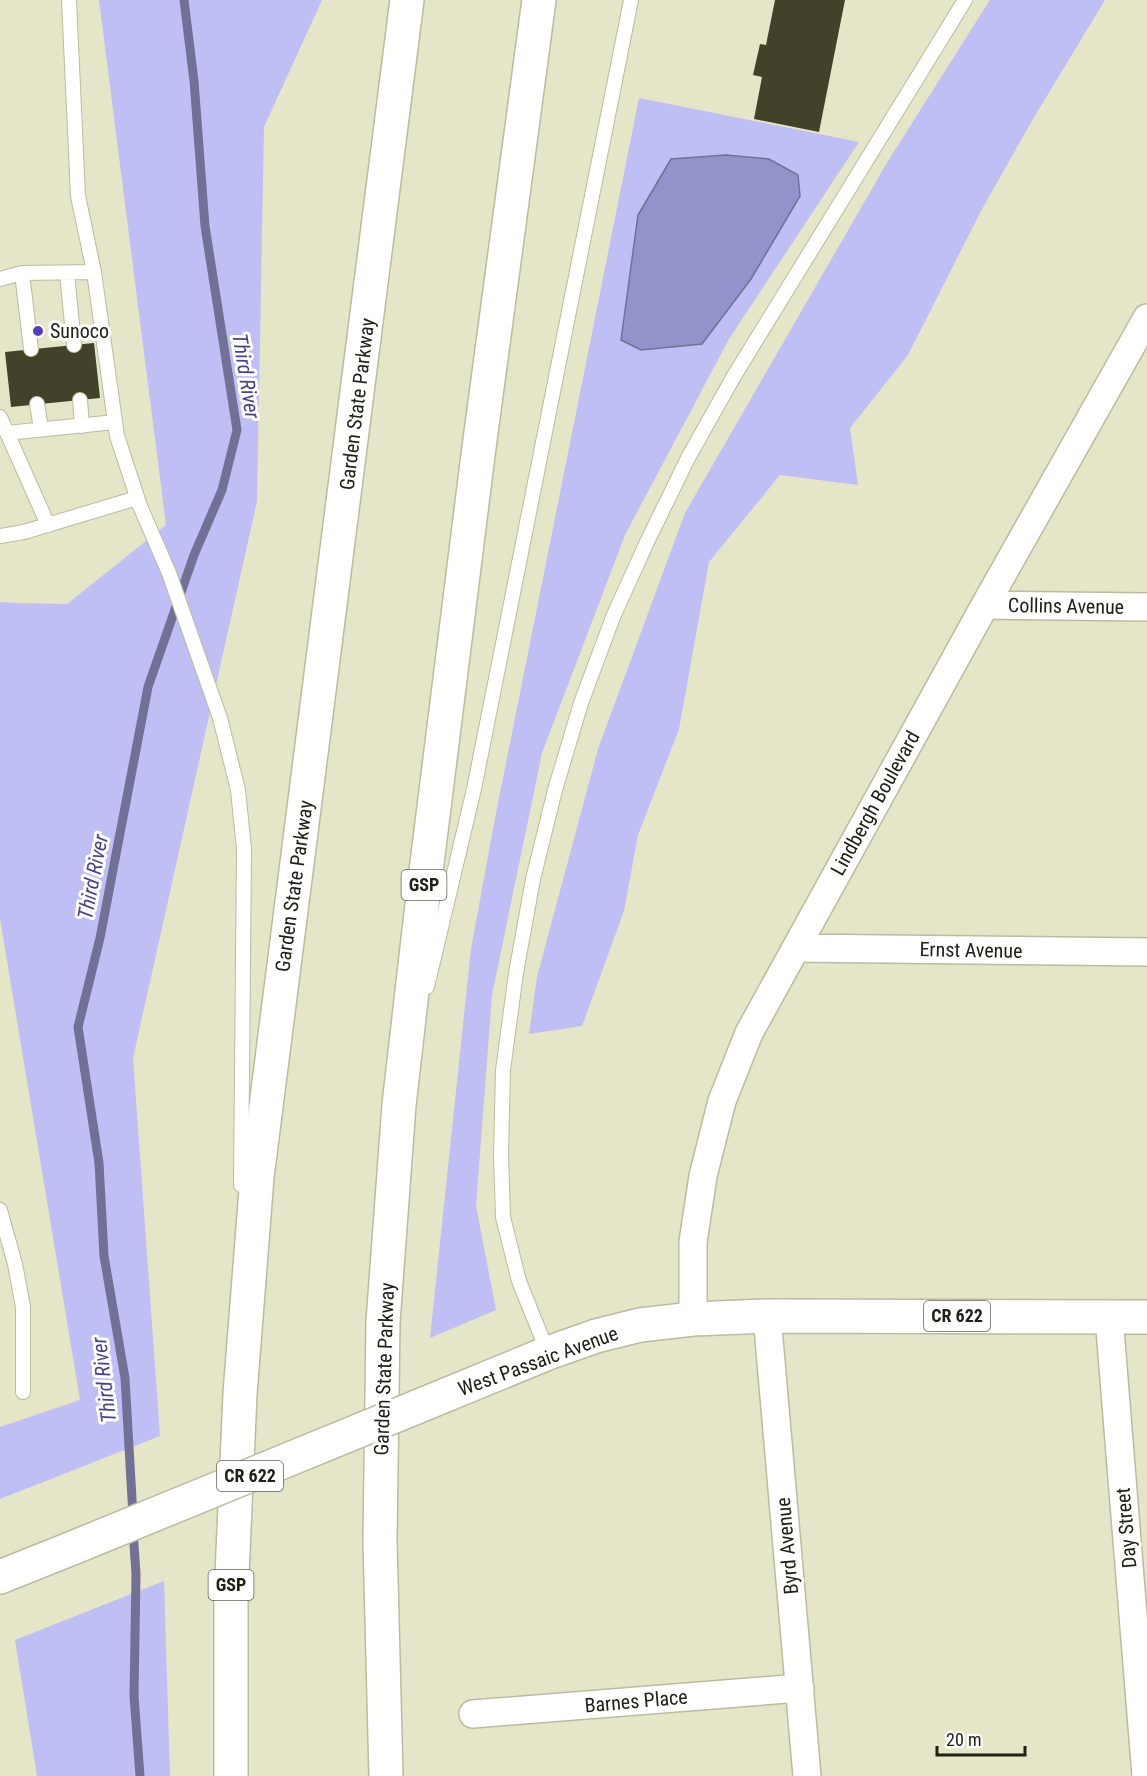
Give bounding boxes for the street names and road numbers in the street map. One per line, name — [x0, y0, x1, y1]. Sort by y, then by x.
street label: Garden State Parkway — [335, 317, 379, 491]
street label: Collins Avenue — [1008, 593, 1124, 619]
street label: Lindbergh Boulevard — [825, 727, 925, 879]
street label: Garden State Parkway — [270, 799, 318, 973]
road number: GSP — [402, 870, 446, 900]
street label: Ernst Avenue — [919, 937, 1023, 963]
street label: Garden State Parkway — [369, 1282, 399, 1456]
road number: CR 622 — [924, 1301, 990, 1331]
street label: West Passaic Avenue — [455, 1321, 621, 1401]
road number: CR 622 — [217, 1461, 283, 1491]
street label: Day Street — [1111, 1487, 1141, 1569]
street label: Byrd Avenue — [771, 1497, 803, 1595]
road number: GSP — [208, 1570, 254, 1600]
street label: Barnes Place — [584, 1685, 688, 1717]

